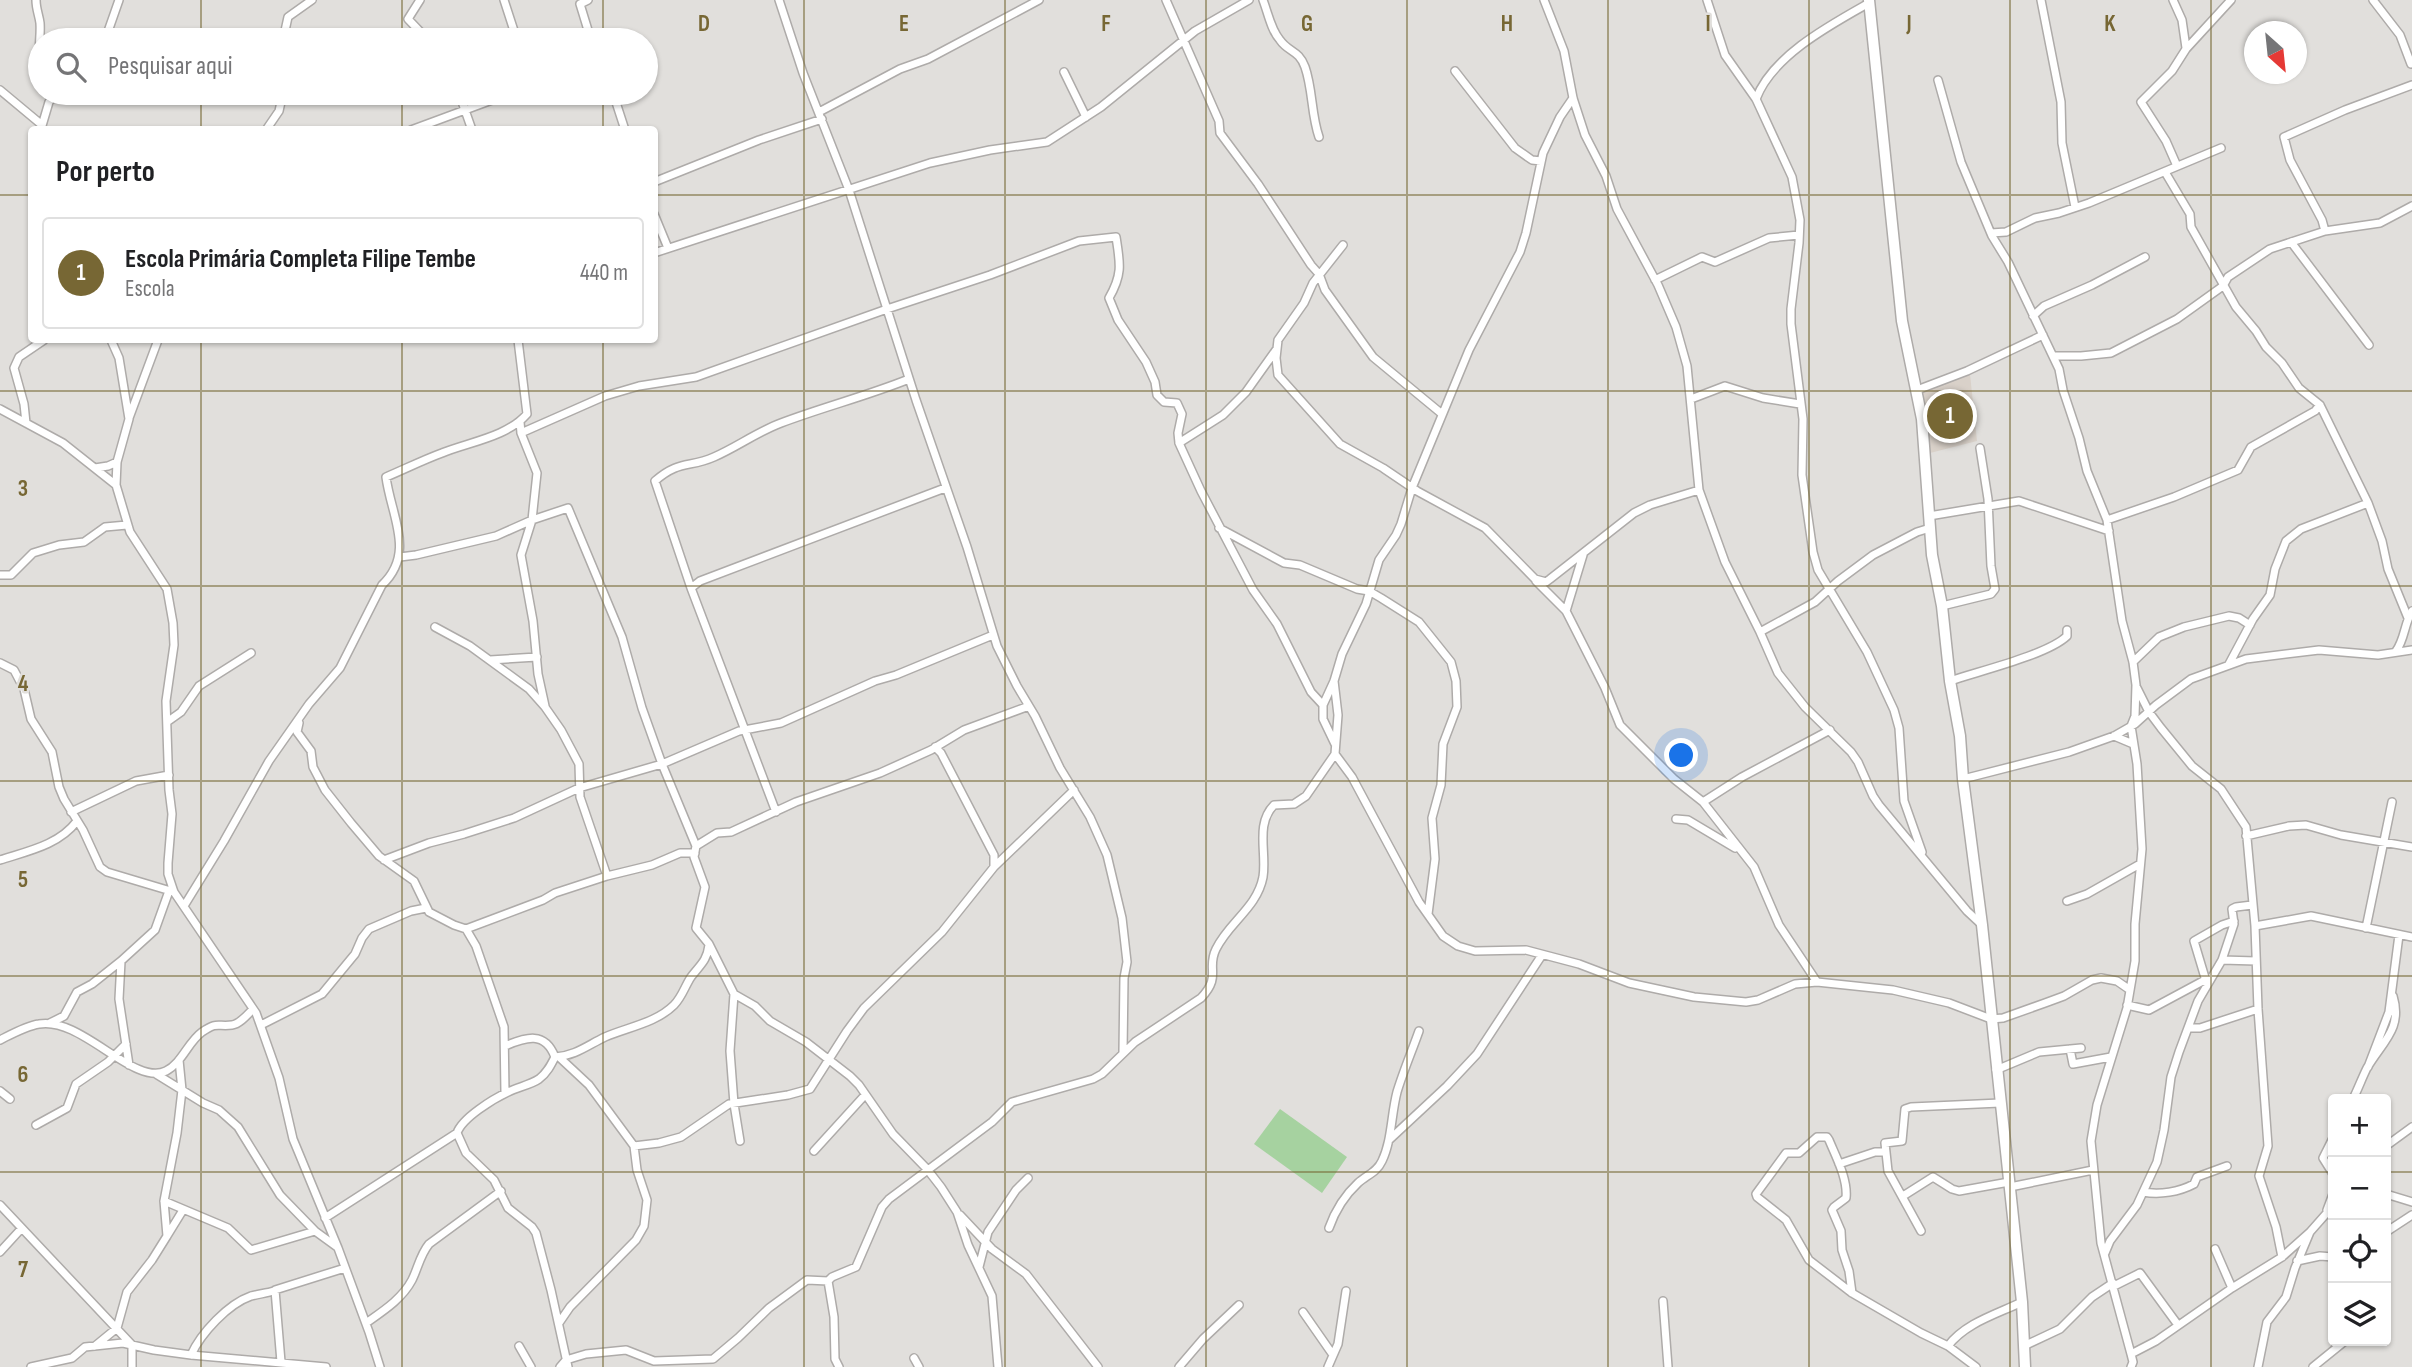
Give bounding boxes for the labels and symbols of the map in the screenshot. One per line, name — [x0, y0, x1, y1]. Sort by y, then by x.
text: D — [698, 10, 710, 38]
text: E — [899, 10, 909, 38]
text: F — [1101, 10, 1111, 38]
text: G — [1301, 10, 1313, 38]
text: H — [1501, 10, 1513, 38]
text: I — [1705, 10, 1711, 38]
text: J — [1905, 10, 1912, 38]
text: K — [2104, 10, 2116, 38]
north arrow — [2244, 21, 2307, 84]
pin: 1 — [1927, 390, 1973, 442]
text: 3 — [18, 475, 28, 503]
text: 4 — [18, 670, 29, 698]
your location — [1664, 738, 1698, 772]
text: 5 — [18, 866, 28, 894]
text: 6 — [18, 1061, 28, 1089]
text: 7 — [18, 1256, 28, 1284]

